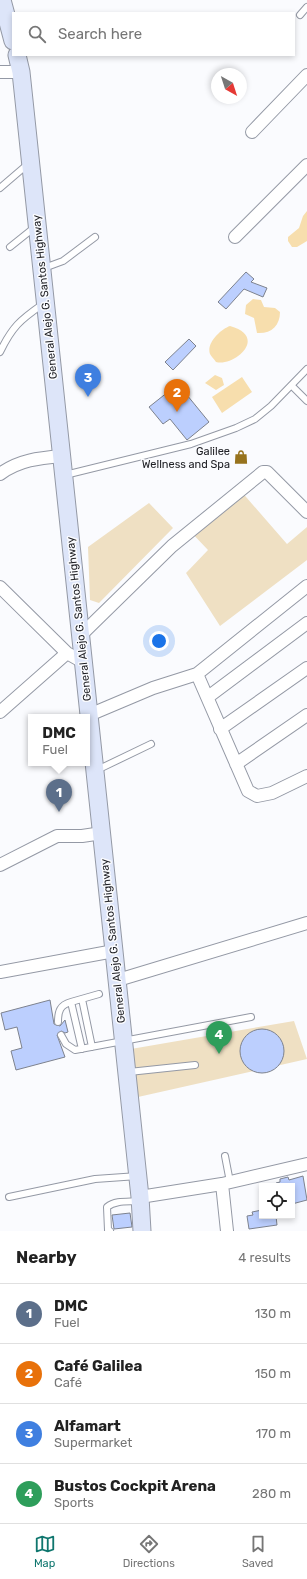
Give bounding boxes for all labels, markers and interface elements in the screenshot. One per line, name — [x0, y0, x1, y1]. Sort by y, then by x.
search box — [12, 12, 295, 56]
icon: search — [26, 23, 48, 45]
text: Search here — [58, 25, 142, 43]
north arrow — [211, 68, 247, 104]
street label: General Alejo G. Santos Highway — [30, 214, 60, 380]
pin: 3 — [75, 364, 101, 397]
pin: 2 — [164, 379, 190, 412]
place label: Galilee Wellness and Spa — [142, 445, 230, 471]
shop icon: Galilee Wellness and Spa — [233, 449, 249, 465]
street label: General Alejo G. Santos Highway — [64, 536, 94, 702]
your location — [149, 631, 169, 651]
popup — [28, 714, 90, 766]
text: DMC — [42, 724, 76, 742]
text: Fuel — [42, 742, 68, 757]
pin: 1 — [46, 779, 72, 812]
street label: General Alejo G. Santos Highway — [98, 858, 128, 1024]
pin: 4 — [206, 1021, 232, 1054]
map controls — [259, 1183, 295, 1219]
button: locate — [259, 1183, 295, 1219]
text: Nearby — [16, 1247, 77, 1267]
text: 4 results — [238, 1250, 291, 1265]
text: DMC — [54, 1297, 88, 1315]
text: 1 — [26, 1306, 32, 1321]
text: 130 m — [255, 1306, 291, 1321]
text: Fuel — [54, 1315, 80, 1330]
text: Café Galilea — [54, 1357, 142, 1375]
text: 2 — [25, 1366, 33, 1381]
text: 150 m — [255, 1366, 291, 1381]
text: Café — [54, 1375, 82, 1390]
text: Alfamart — [54, 1417, 121, 1435]
text: 3 — [25, 1426, 33, 1441]
text: 170 m — [256, 1426, 291, 1441]
text: Supermarket — [54, 1435, 132, 1450]
text: Bustos Cockpit Arena — [54, 1477, 216, 1495]
text: 4 — [25, 1486, 33, 1501]
text: 280 m — [252, 1486, 291, 1501]
text: Sports — [54, 1495, 94, 1510]
tab: Map — [34, 1533, 56, 1570]
tab: Directions — [123, 1533, 175, 1570]
tab: Saved — [242, 1533, 273, 1570]

